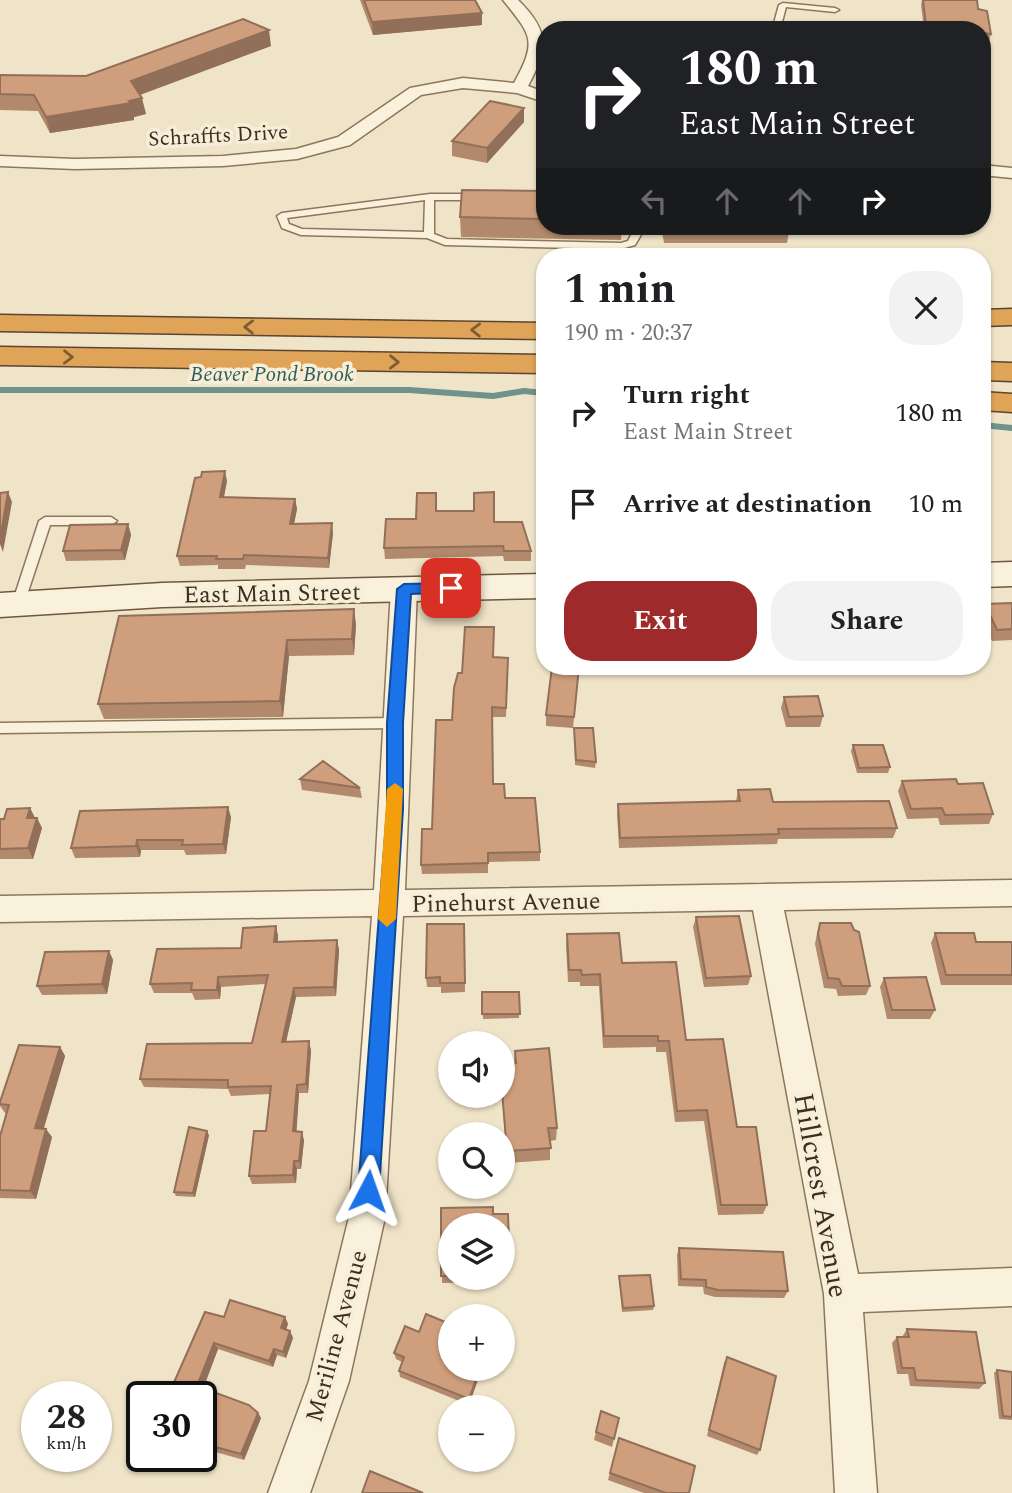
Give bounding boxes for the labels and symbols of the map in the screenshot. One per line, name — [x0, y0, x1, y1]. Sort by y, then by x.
street label: Schraffts Drive — [147, 116, 289, 156]
one-way arrow — [243, 319, 253, 335]
one-way arrow — [470, 322, 481, 338]
one-way arrow — [63, 349, 74, 365]
one-way arrow — [389, 354, 399, 370]
water label: Beaver Pond Brook — [190, 359, 354, 391]
pin — [421, 558, 481, 618]
street label: East Main Street — [183, 574, 361, 614]
street label: Pinehurst Avenue — [411, 883, 601, 923]
street label: Hillcrest Avenue — [781, 1090, 860, 1301]
position arrow — [331, 1154, 405, 1228]
street label: Meriline Avenue — [297, 1246, 377, 1426]
speed limit sign: 30 — [126, 1381, 217, 1472]

